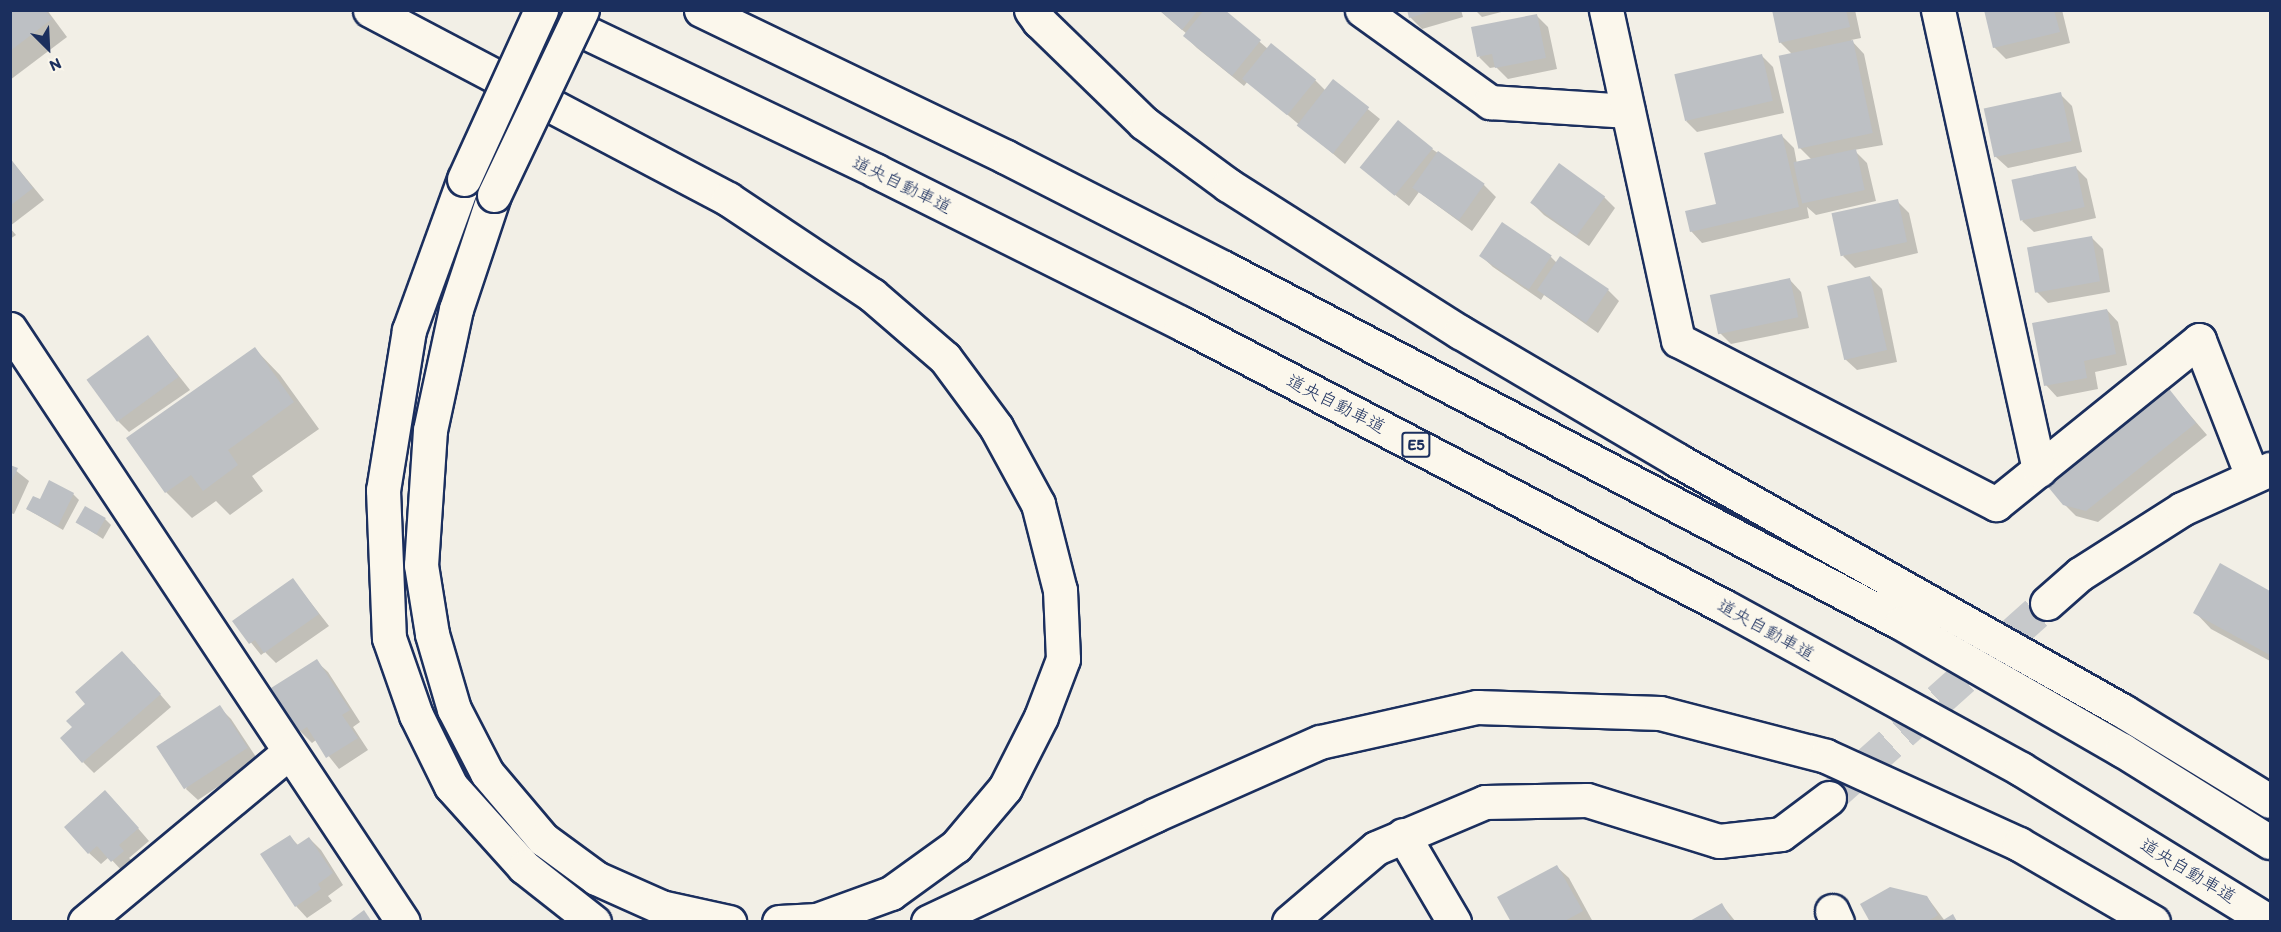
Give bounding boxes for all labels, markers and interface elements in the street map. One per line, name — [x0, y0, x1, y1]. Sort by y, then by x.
north arrow — [18, 18, 78, 78]
text: N — [47, 54, 64, 76]
street label: 道央自動車道 — [849, 152, 955, 218]
street label: 道央自動車道 — [1283, 370, 1389, 438]
road number: E5 — [1401, 432, 1431, 458]
street label: 道央自動車道 — [1714, 594, 1818, 666]
street label: 道央自動車道 — [2136, 834, 2240, 908]

